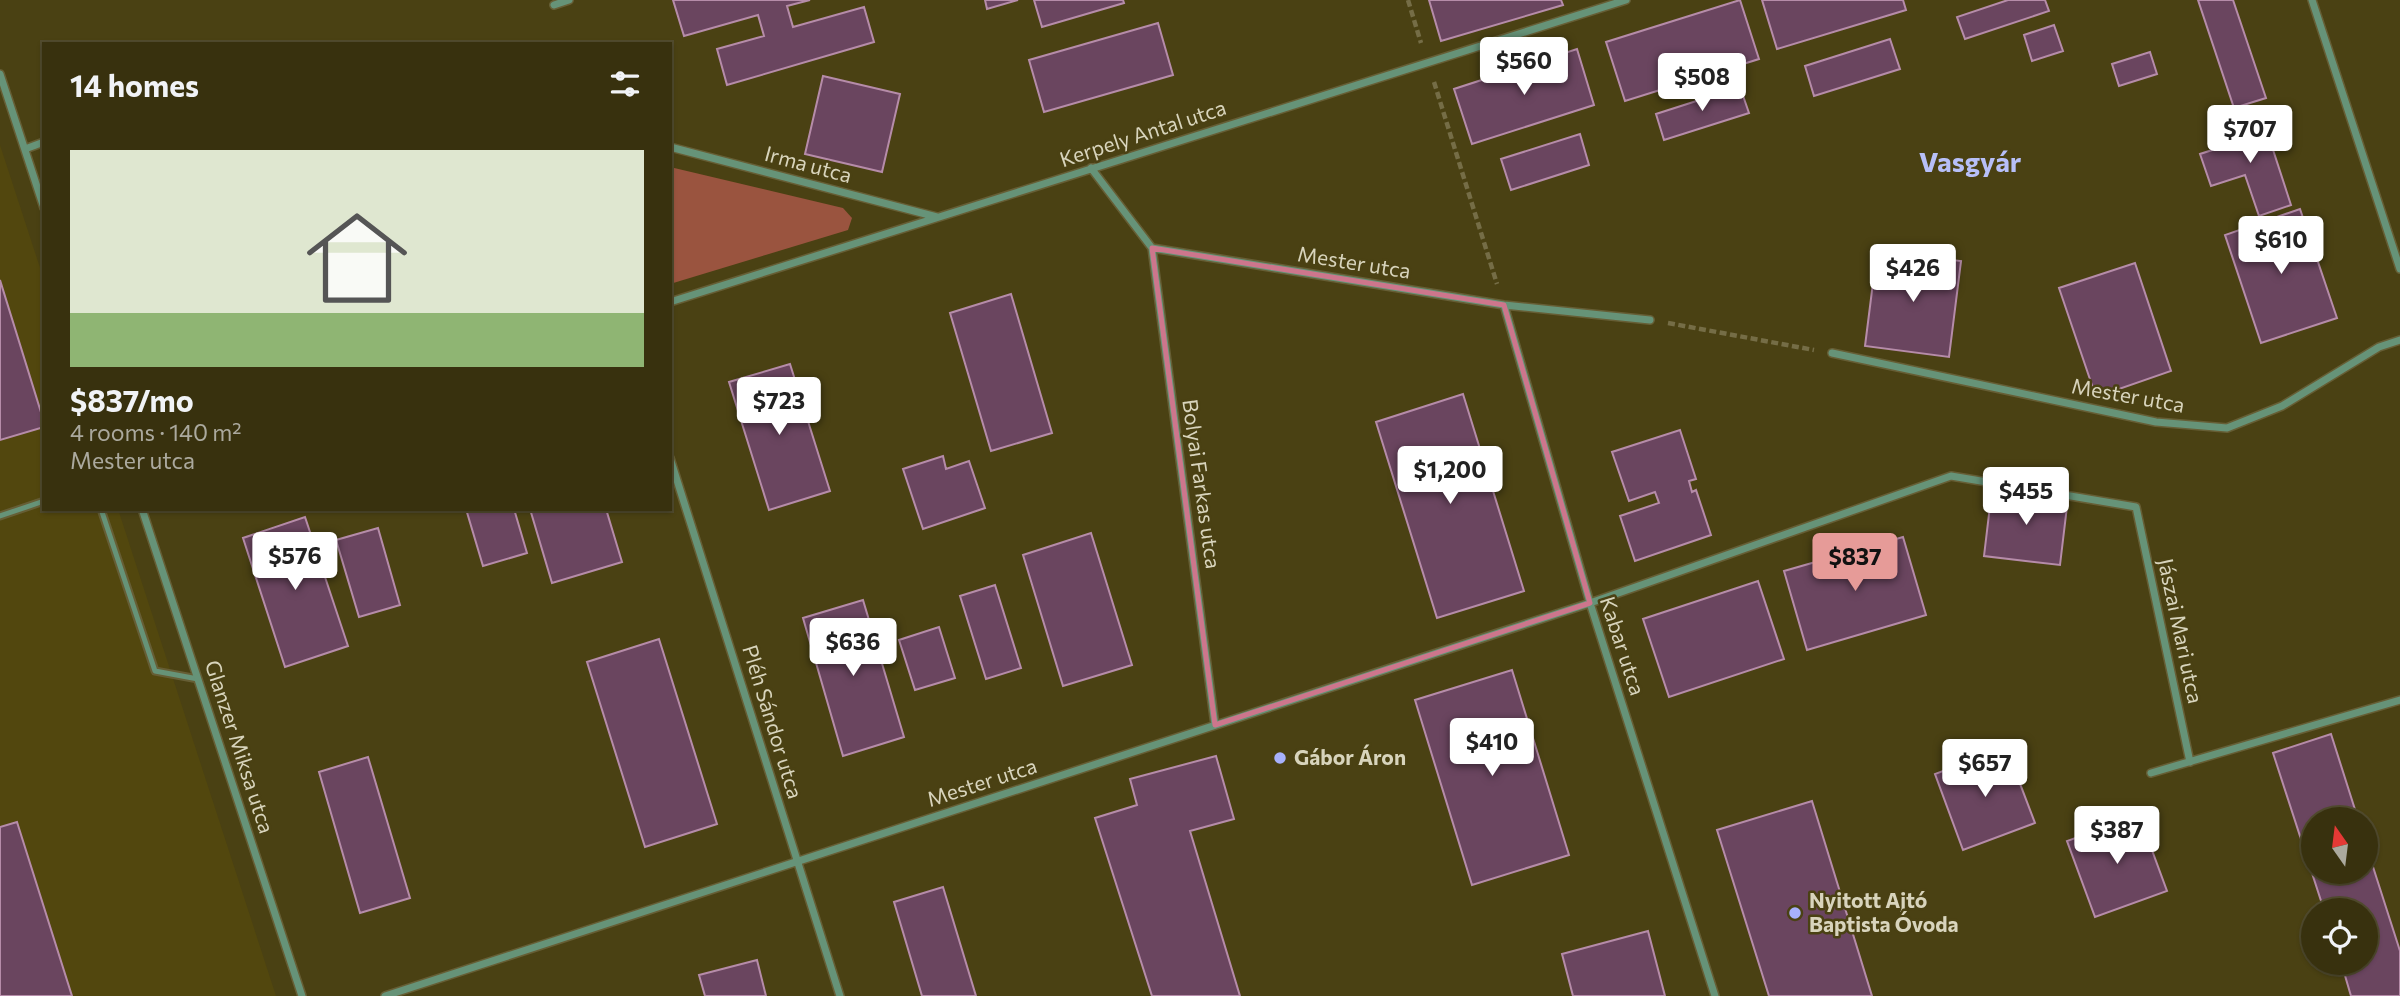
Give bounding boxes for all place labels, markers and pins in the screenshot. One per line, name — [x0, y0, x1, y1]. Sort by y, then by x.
pin: $560 — [1483, 38, 1565, 97]
pin: $508 — [1661, 54, 1743, 113]
pin: $707 — [2209, 106, 2291, 165]
pin: $610 — [2240, 216, 2322, 276]
pin: $426 — [1872, 244, 1954, 304]
pin: $723 — [738, 378, 820, 437]
pin: $1,200 — [1393, 447, 1507, 506]
pin: $455 — [1985, 468, 2067, 527]
pin: $576 — [254, 532, 336, 592]
pin: $837 — [1814, 534, 1896, 593]
pin: $636 — [812, 618, 894, 678]
pin: $410 — [1451, 718, 1533, 778]
pin: $657 — [1944, 740, 2026, 799]
place label: Gábor Áron — [1294, 744, 1406, 769]
marker: Gábor Áron — [1272, 750, 1288, 766]
pin: $387 — [2076, 806, 2158, 866]
place label: Nyitott Ajtó Baptista Óvoda — [1809, 887, 1959, 936]
marker: Nyitott Ajtó Baptista Óvoda — [1787, 905, 1803, 921]

